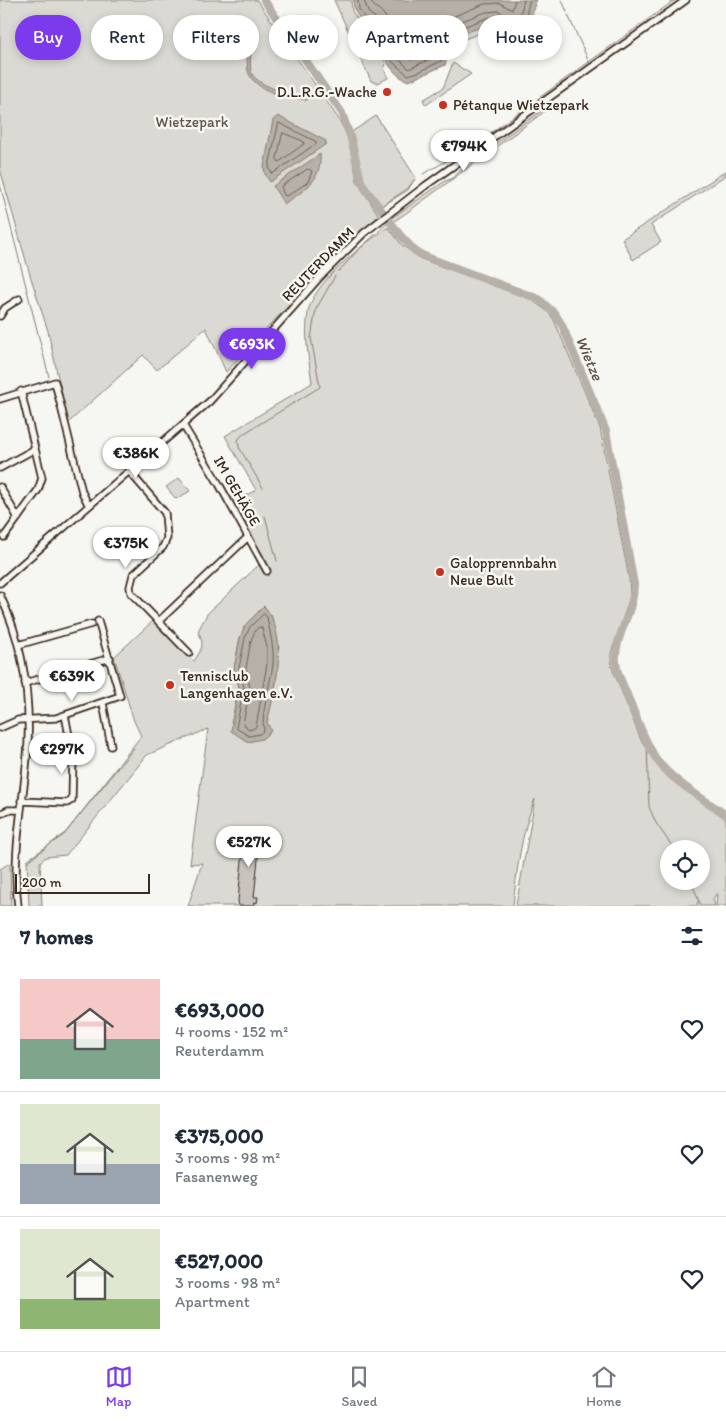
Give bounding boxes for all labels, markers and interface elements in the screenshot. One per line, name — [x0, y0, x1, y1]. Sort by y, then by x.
chip: Buy — [15, 15, 81, 60]
chip: Rent — [91, 15, 163, 60]
chip: Filters — [173, 15, 259, 60]
chip: New — [269, 15, 338, 60]
chip: Apartment — [348, 15, 468, 60]
chip: House — [478, 15, 562, 60]
place label: D.L.R.G.-Wache — [277, 83, 377, 101]
marker: D.L.R.G.-Wache — [381, 86, 393, 98]
place label: Pétanque Wietzepark — [453, 96, 589, 114]
marker: Pétanque Wietzepark — [437, 99, 449, 111]
park label: Wietzepark — [156, 113, 229, 131]
pin: €794K — [429, 130, 499, 172]
text: €794K — [441, 136, 487, 155]
street label: REUTERDAMM — [278, 223, 358, 305]
pin: €693K — [217, 328, 287, 370]
water label: Wietze — [572, 333, 608, 384]
text: €693K — [230, 334, 274, 353]
pin: €386K — [101, 436, 171, 479]
text: €386K — [113, 443, 159, 462]
street label: IM GEHÄGE — [210, 453, 264, 529]
pin: €375K — [91, 526, 161, 569]
text: €375K — [104, 533, 148, 552]
place label: Galopprennbahn Neue Bult — [450, 554, 557, 589]
marker: Galopprennbahn Neue Bult — [434, 566, 446, 578]
pin: €639K — [37, 660, 107, 702]
text: €639K — [50, 666, 94, 685]
place label: Tennisclub Langenhagen e.V. — [180, 667, 293, 702]
marker: Tennisclub Langenhagen e.V. — [164, 679, 176, 691]
pin: €297K — [27, 732, 97, 775]
text: €297K — [40, 739, 84, 758]
pin: €527K — [214, 826, 284, 868]
text: €527K — [227, 832, 271, 851]
map controls — [660, 840, 710, 890]
button: locate — [660, 840, 710, 890]
scale bar — [15, 871, 150, 894]
text: 200 m — [22, 874, 62, 891]
icon: filters — [678, 922, 706, 950]
text: 7 homes — [20, 924, 94, 949]
text: €693,000 — [175, 997, 264, 1022]
icon: home — [60, 999, 120, 1059]
icon: heart — [678, 1015, 706, 1043]
text: 4 rooms · 152 m² — [175, 1022, 288, 1041]
text: Reuterdamm — [175, 1041, 264, 1060]
text: €375,000 — [175, 1123, 264, 1148]
icon: home — [60, 1124, 120, 1184]
icon: heart — [678, 1140, 706, 1168]
text: 3 rooms · 98 m² — [175, 1148, 280, 1167]
text: Fasanenweg — [175, 1167, 258, 1186]
text: €527,000 — [175, 1248, 263, 1273]
icon: home — [60, 1249, 120, 1309]
icon: heart — [678, 1265, 706, 1293]
text: 3 rooms · 98 m² — [175, 1273, 280, 1292]
text: Apartment — [175, 1292, 250, 1311]
tab: Map — [105, 1363, 133, 1410]
tab: Saved — [342, 1363, 377, 1410]
tab: Home — [586, 1363, 622, 1410]

